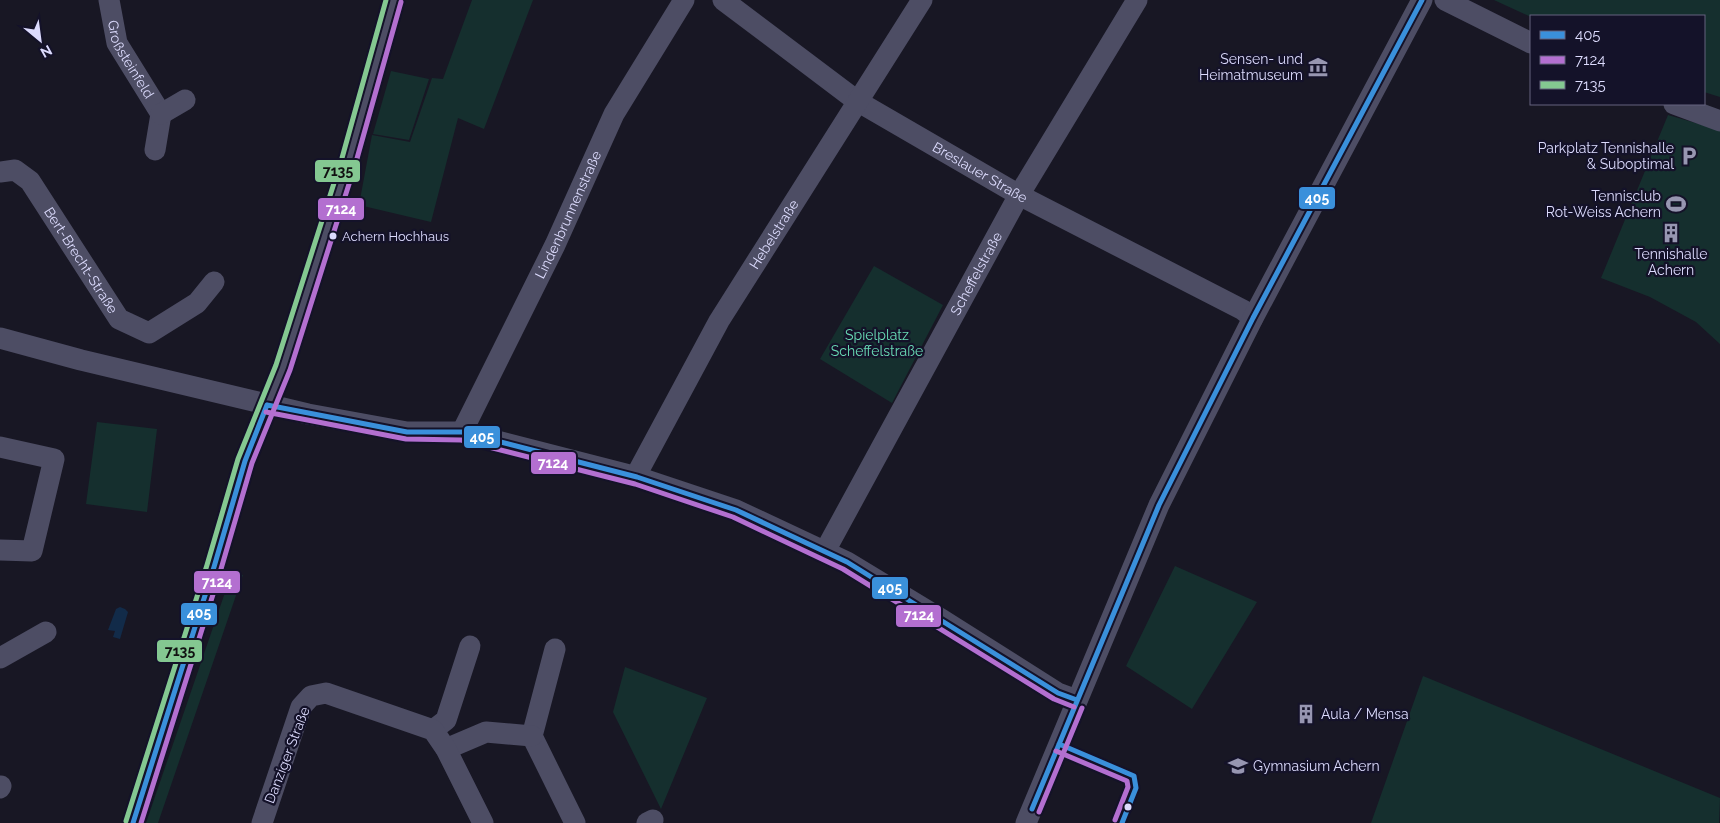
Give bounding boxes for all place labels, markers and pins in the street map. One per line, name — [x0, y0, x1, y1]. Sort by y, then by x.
place label: Sensen- und Heimatmuseum — [1199, 51, 1303, 83]
museum icon: Sensen- und Heimatmuseum — [1307, 56, 1329, 78]
place label: Parkplatz Tennishalle & Suboptimal — [1538, 140, 1674, 172]
parking icon: Parkplatz Tennishalle & Suboptimal — [1678, 145, 1700, 167]
place label: Tennisclub Rot-Weiss Achern — [1546, 188, 1661, 220]
sports icon: Tennisclub Rot-Weiss Achern — [1665, 193, 1687, 215]
building icon: Tennishalle Achern — [1660, 222, 1682, 244]
place label: Achern Hochhaus — [342, 229, 449, 244]
marker: Achern Hochhaus — [328, 231, 338, 241]
place label: Tennishalle Achern — [1635, 246, 1707, 278]
building icon: Aula / Mensa — [1295, 703, 1317, 725]
place label: Aula / Mensa — [1321, 706, 1409, 722]
school or university icon: Gymnasium Achern — [1227, 755, 1249, 777]
place label: Gymnasium Achern — [1253, 758, 1380, 774]
unlabelled marker — [1123, 802, 1133, 812]

